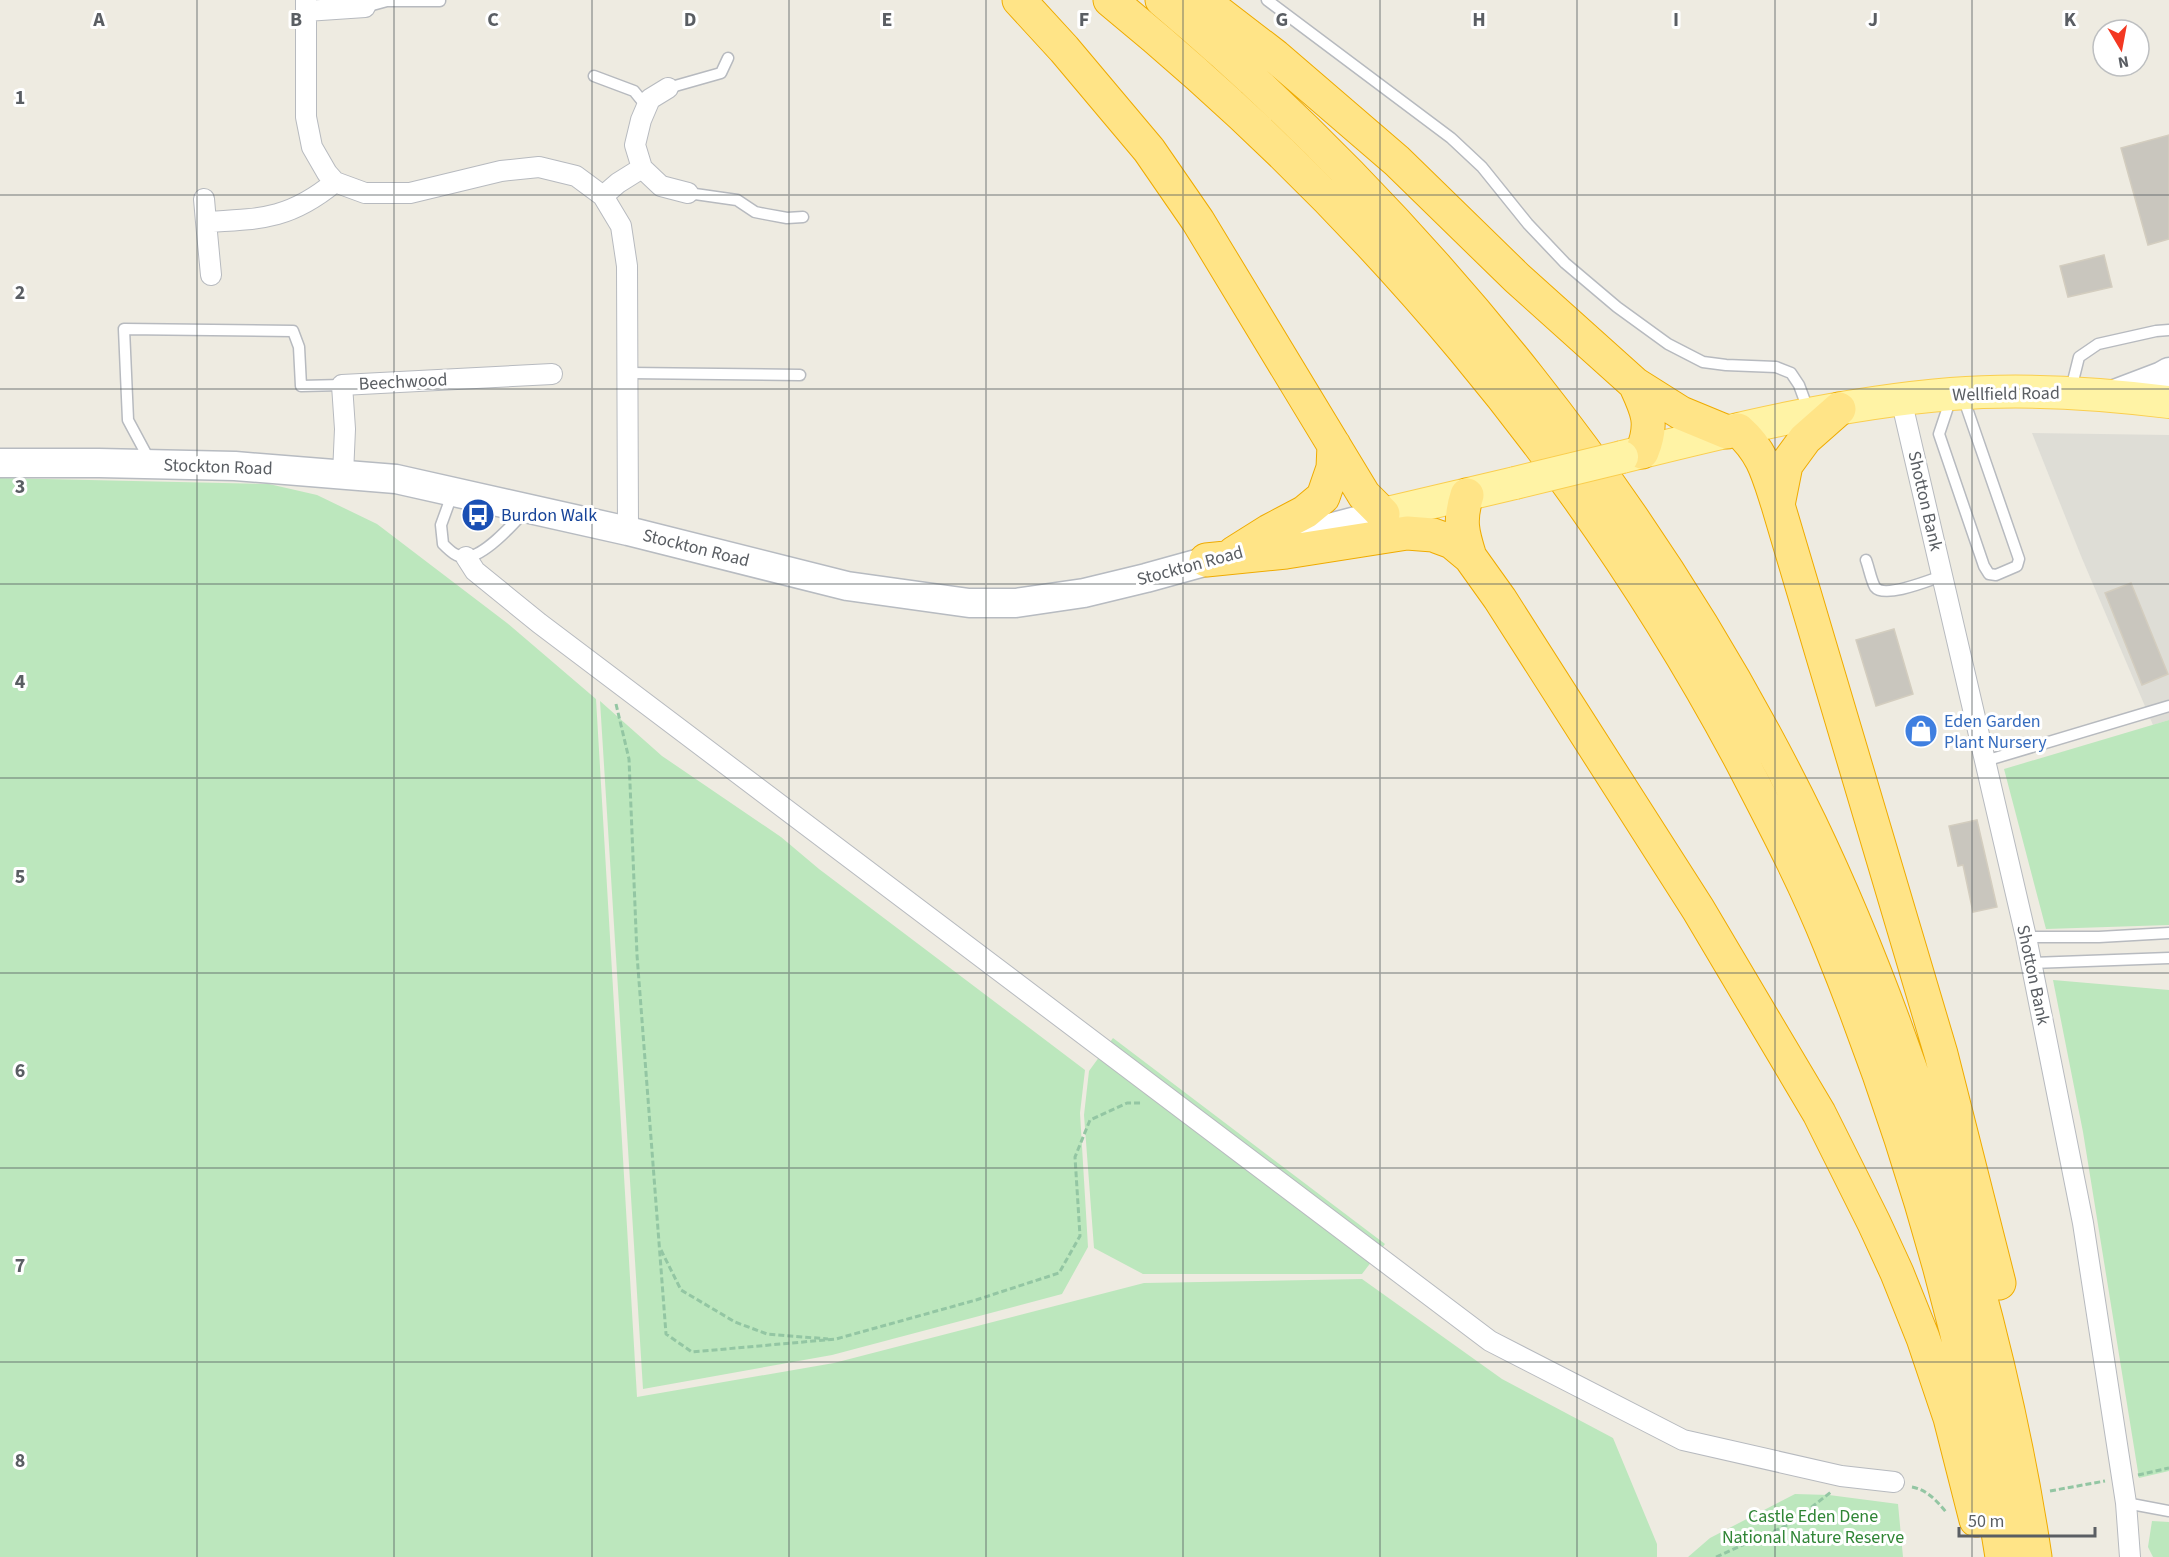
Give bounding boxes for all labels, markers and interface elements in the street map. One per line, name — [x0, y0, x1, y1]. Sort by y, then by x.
text: A — [92, 6, 105, 34]
text: B — [290, 6, 302, 34]
text: C — [487, 6, 499, 34]
text: D — [684, 6, 696, 34]
text: E — [882, 6, 892, 34]
text: F — [1079, 6, 1089, 34]
text: G — [1276, 6, 1288, 34]
text: H — [1472, 6, 1486, 34]
text: I — [1673, 6, 1679, 34]
text: J — [1868, 6, 1878, 34]
text: K — [2064, 6, 2077, 34]
north arrow — [2091, 18, 2151, 78]
text: N — [2116, 50, 2131, 74]
text: 1 — [15, 84, 25, 112]
text: 2 — [15, 279, 25, 307]
street label: Beechwood — [358, 367, 448, 397]
street label: Wellfield Road — [1952, 381, 2060, 407]
street label: Shotton Bank — [1901, 448, 1949, 554]
street label: Stockton Road — [163, 453, 273, 481]
text: 3 — [15, 473, 25, 501]
bus stop icon: Burdon Walk — [460, 497, 496, 533]
place label: Burdon Walk — [501, 503, 597, 528]
street label: Stockton Road — [640, 523, 752, 573]
street label: Stockton Road — [1134, 540, 1246, 592]
text: 4 — [15, 668, 26, 696]
place label: Eden Garden Plant Nursery — [1944, 709, 2047, 755]
shop icon: Eden Garden Plant Nursery — [1903, 713, 1939, 749]
text: 5 — [15, 863, 25, 891]
street label: Shotton Bank — [2010, 923, 2056, 1028]
text: 6 — [15, 1057, 25, 1085]
text: 7 — [15, 1252, 25, 1280]
text: 8 — [15, 1447, 25, 1475]
scale bar — [1959, 1500, 2096, 1538]
park label: Castle Eden Dene National Nature Reserve — [1722, 1504, 1904, 1550]
text: 50 m — [1968, 1509, 2004, 1534]

